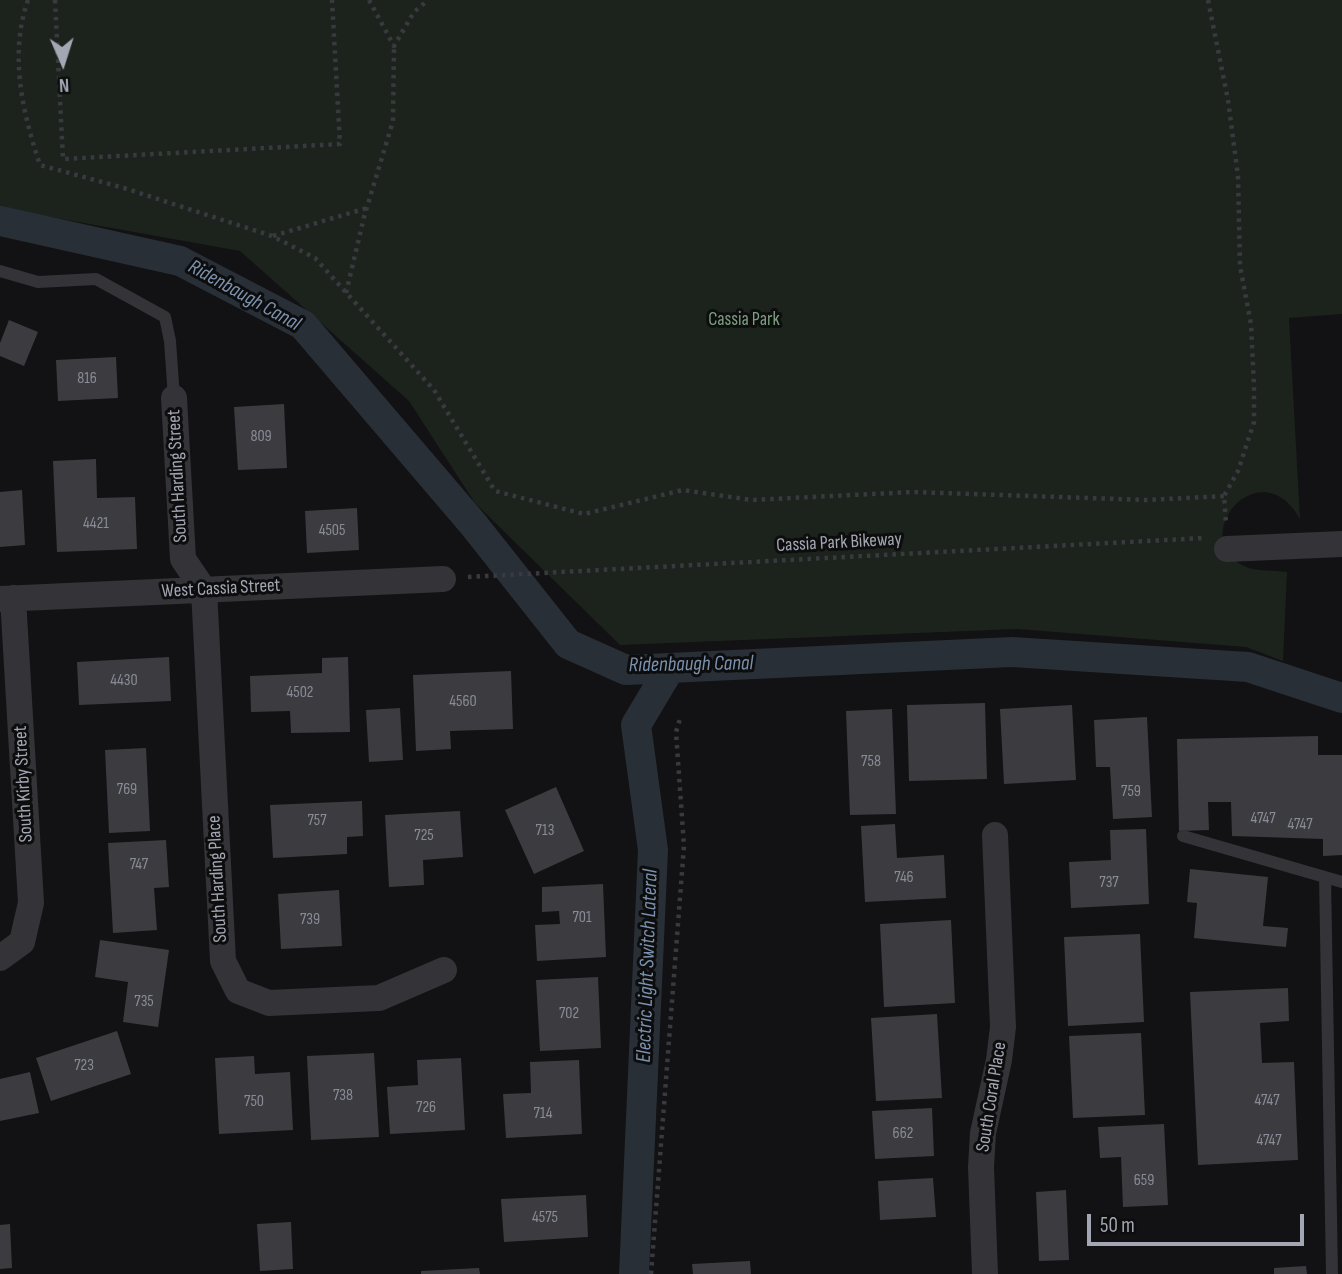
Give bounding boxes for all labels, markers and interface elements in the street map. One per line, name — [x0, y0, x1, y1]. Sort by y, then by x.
north arrow — [28, 28, 98, 98]
text: N — [58, 73, 70, 96]
water label: Ridenbaugh Canal — [183, 255, 305, 337]
park label: Cassia Park — [708, 309, 780, 331]
house number: 816 — [77, 369, 97, 389]
street label: South Harding Street — [163, 409, 193, 543]
house number: 809 — [250, 427, 272, 447]
house number: 4421 — [83, 514, 109, 534]
house number: 4505 — [319, 521, 345, 541]
street label: Cassia Park Bikeway — [776, 528, 902, 558]
street label: West Cassia Street — [161, 575, 281, 603]
water label: Ridenbaugh Canal — [629, 651, 753, 679]
house number: 4430 — [110, 671, 138, 691]
house number: 4502 — [287, 683, 313, 703]
house number: 4560 — [449, 692, 477, 712]
street label: South Kirby Street — [10, 725, 38, 843]
house number: 758 — [861, 752, 881, 772]
house number: 769 — [117, 780, 137, 800]
house number: 759 — [1121, 782, 1141, 802]
house number: 4747 — [1250, 809, 1276, 829]
house number: 757 — [307, 811, 327, 831]
street label: South Harding Place — [203, 815, 233, 943]
house number: 4747 — [1287, 815, 1313, 835]
house number: 713 — [536, 821, 554, 841]
house number: 725 — [414, 826, 434, 846]
house number: 747 — [130, 855, 148, 875]
house number: 746 — [894, 868, 914, 888]
water label: Electric Light Switch Lateral — [632, 869, 664, 1063]
house number: 737 — [1099, 873, 1119, 893]
house number: 701 — [572, 908, 592, 928]
house number: 739 — [300, 910, 320, 930]
house number: 735 — [134, 992, 154, 1012]
house number: 702 — [559, 1004, 579, 1024]
street label: South Coral Place — [972, 1040, 1012, 1154]
house number: 723 — [74, 1056, 94, 1076]
house number: 738 — [333, 1086, 353, 1106]
house number: 4747 — [1254, 1091, 1280, 1111]
house number: 750 — [244, 1092, 264, 1112]
house number: 726 — [416, 1098, 436, 1118]
house number: 714 — [534, 1104, 552, 1124]
house number: 662 — [893, 1124, 913, 1144]
house number: 4747 — [1256, 1131, 1282, 1151]
house number: 659 — [1134, 1171, 1154, 1191]
scale bar — [1090, 1200, 1307, 1244]
house number: 4575 — [532, 1208, 558, 1228]
text: 50 m — [1100, 1213, 1135, 1238]

